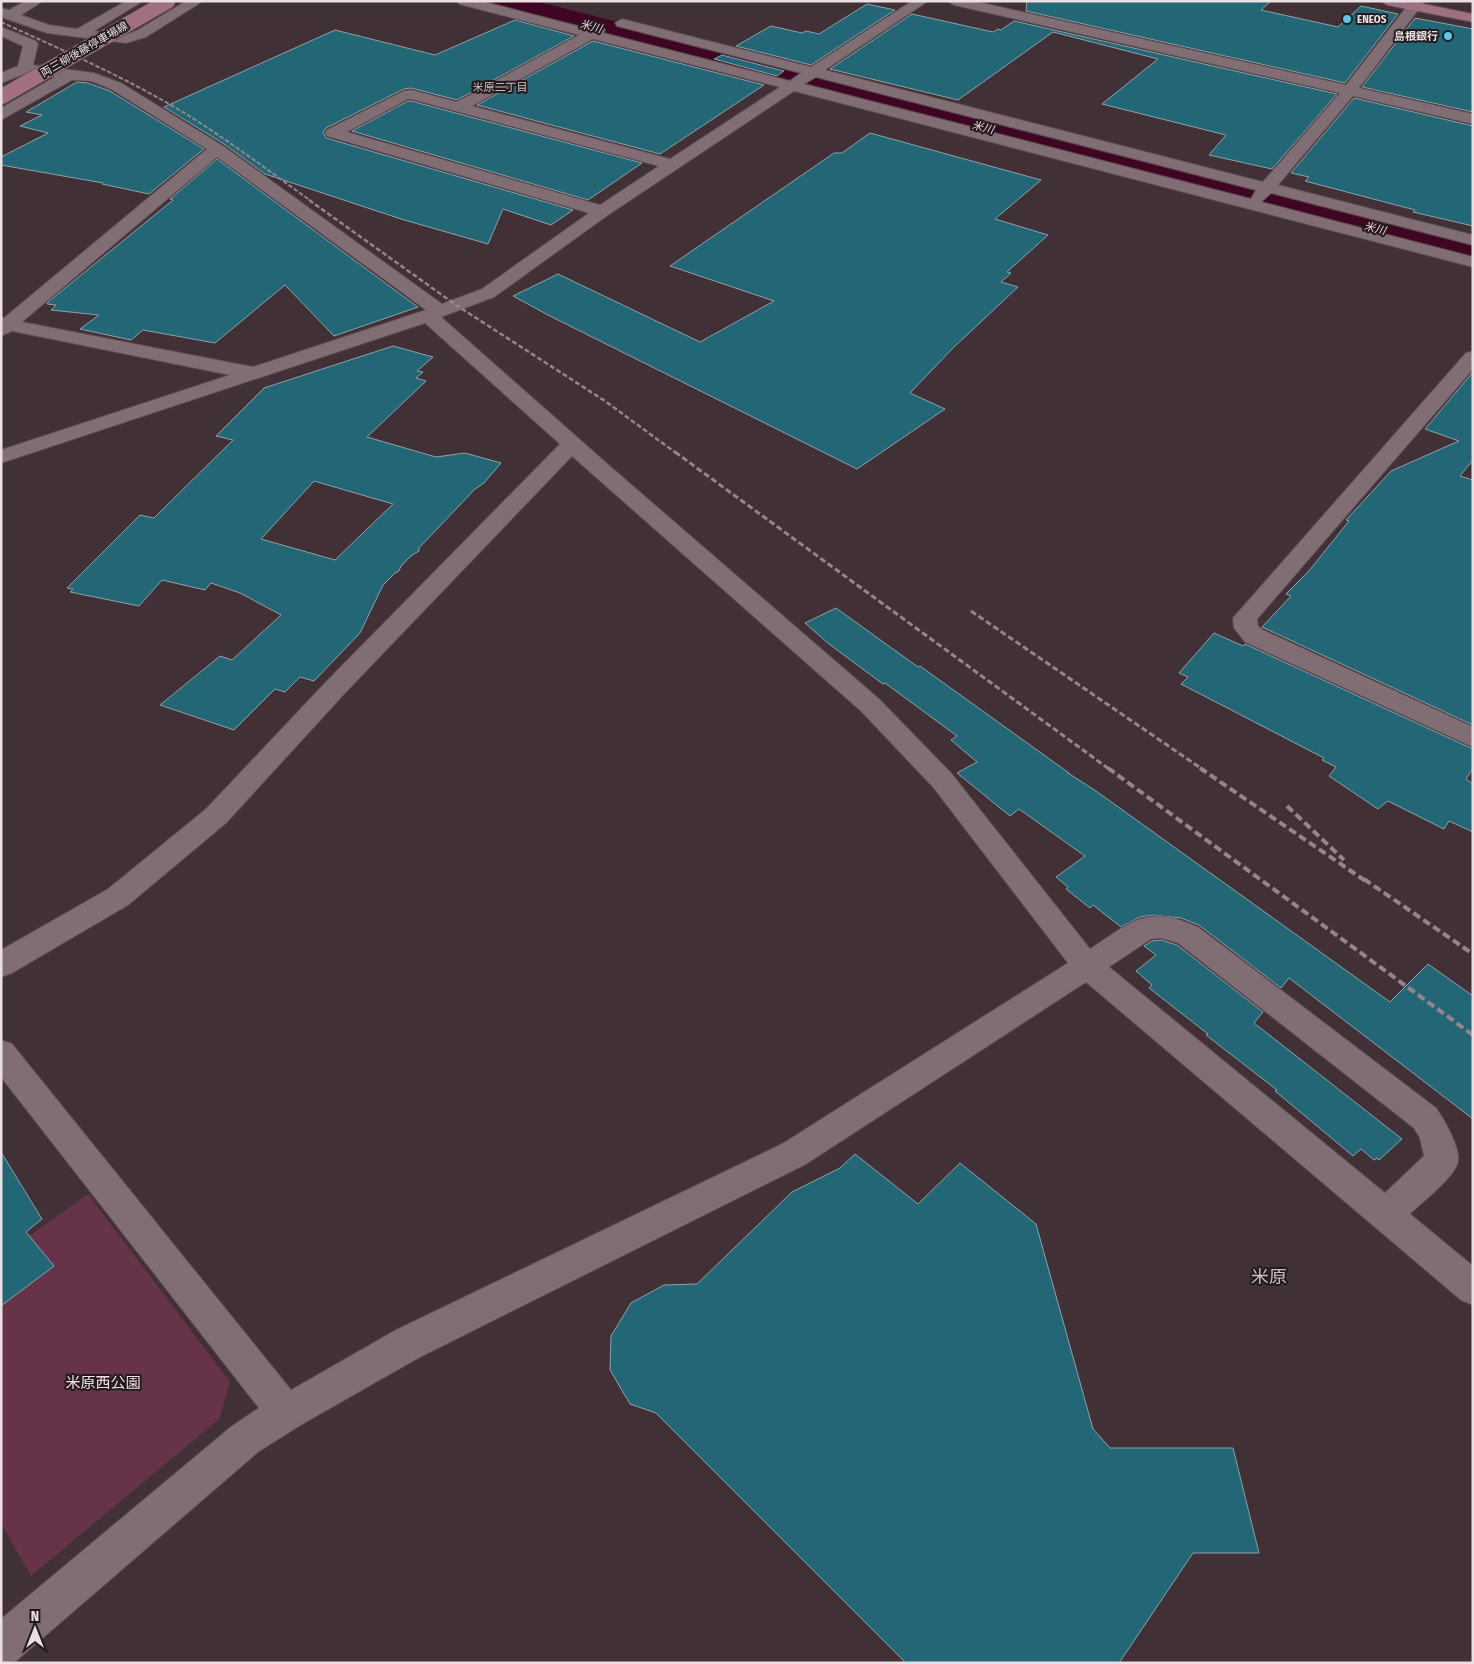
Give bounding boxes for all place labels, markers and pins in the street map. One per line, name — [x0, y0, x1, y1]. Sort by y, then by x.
marker: ENEOS — [1341, 13, 1353, 25]
place label: ENEOS — [1357, 13, 1387, 26]
place label: 島根銀行 — [1394, 30, 1438, 43]
marker: 島根銀行 — [1442, 30, 1454, 42]

